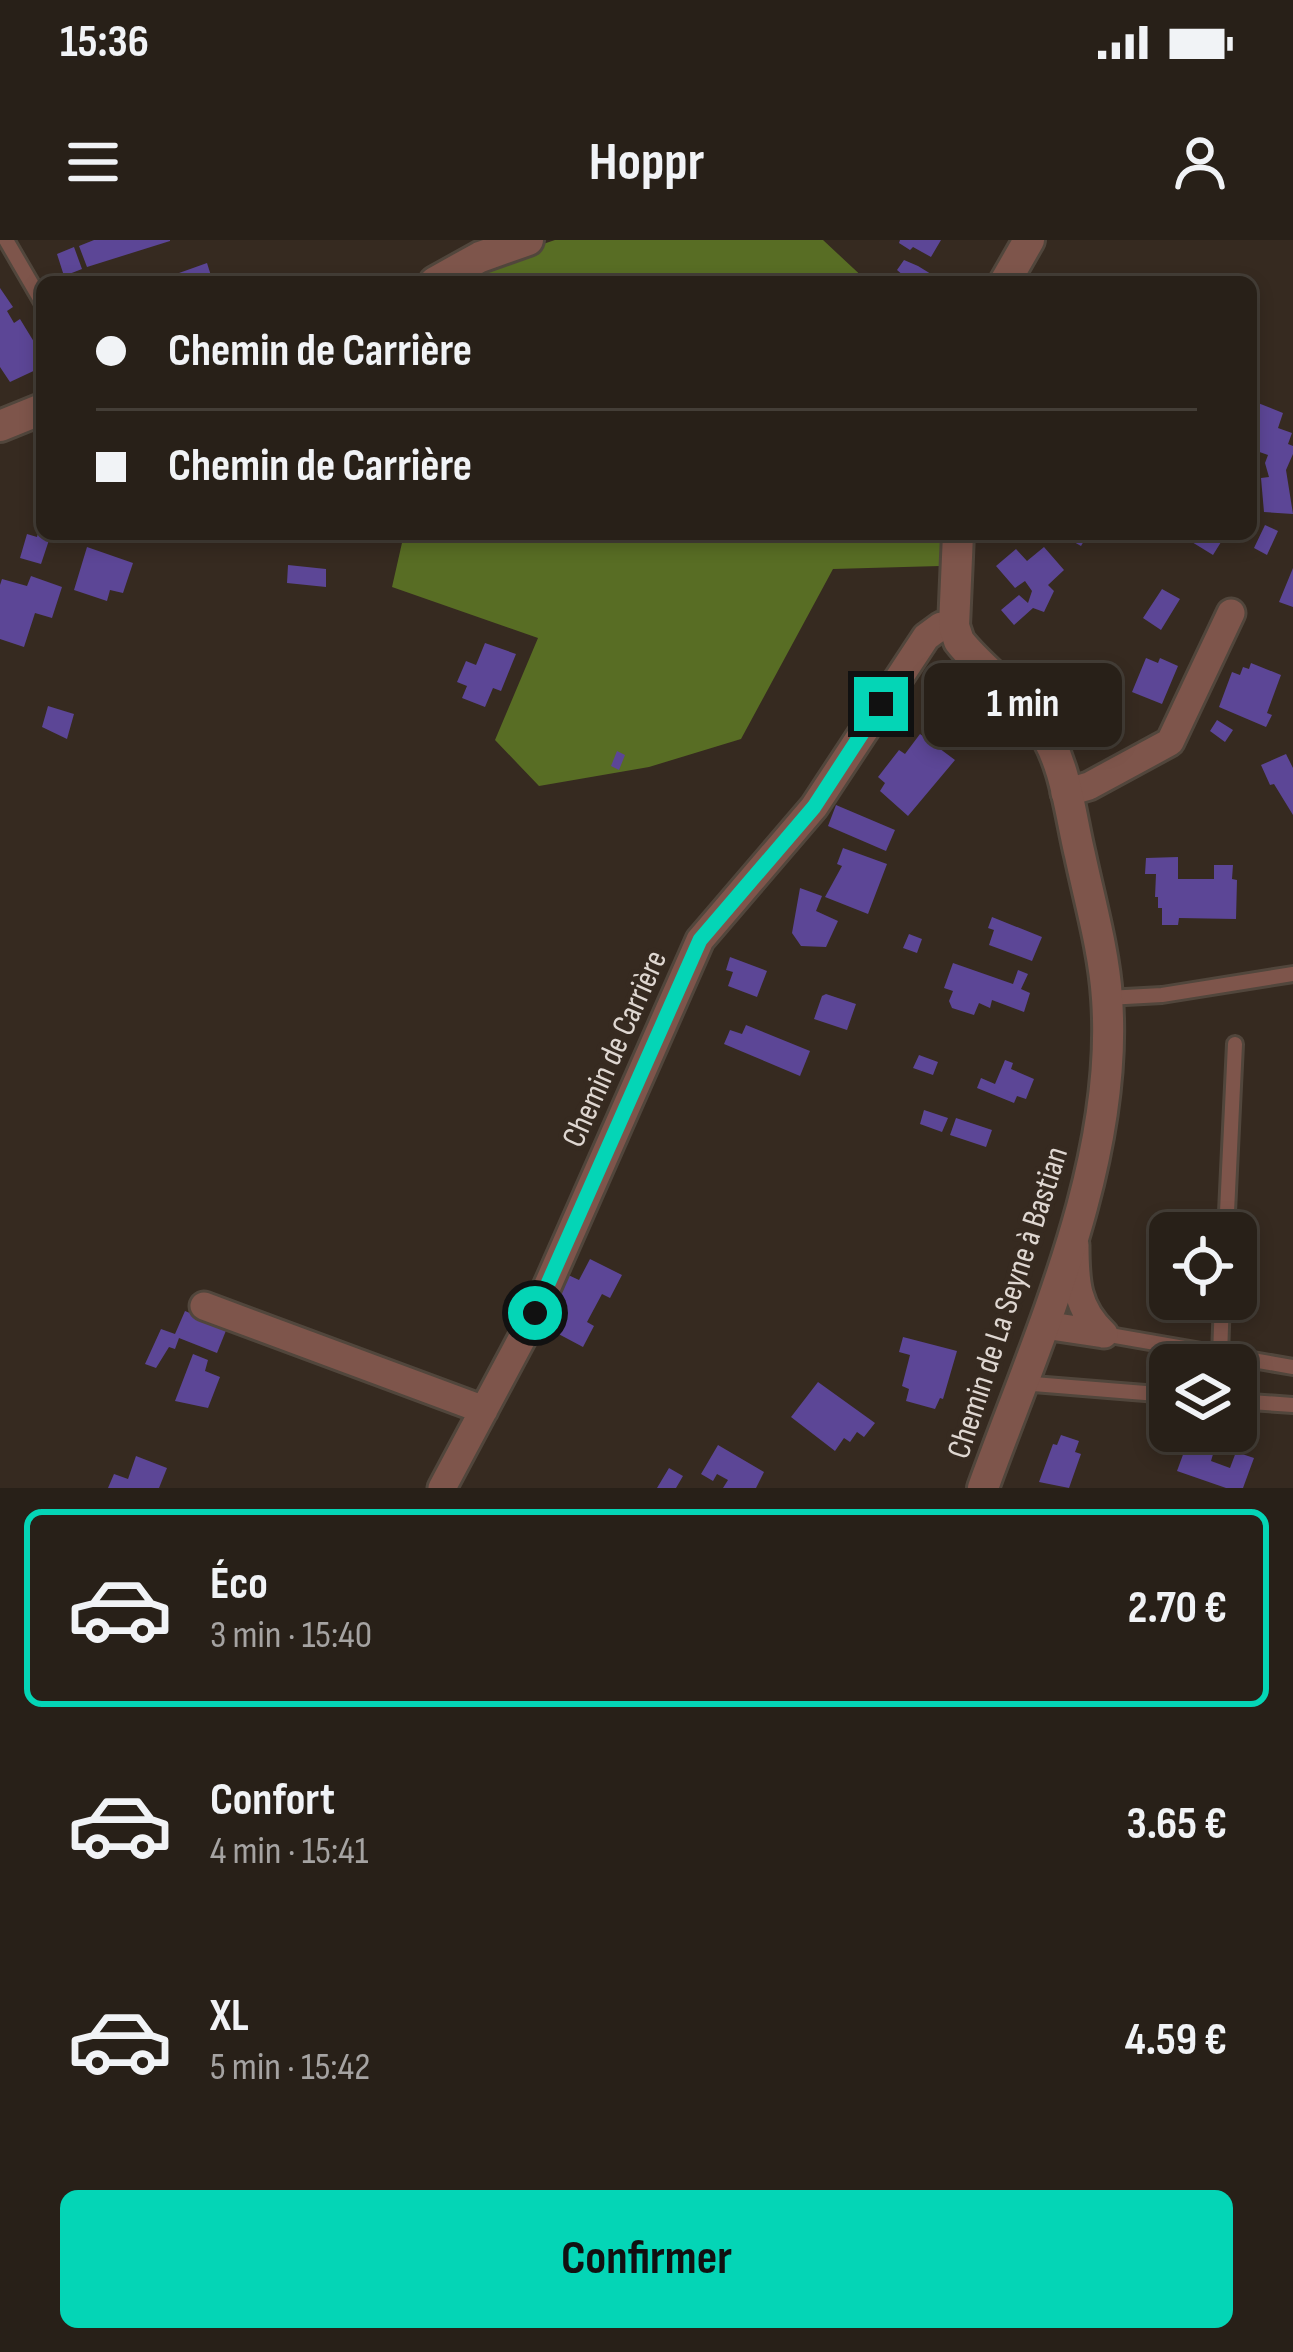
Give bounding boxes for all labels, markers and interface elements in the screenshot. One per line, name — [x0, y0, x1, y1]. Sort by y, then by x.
text: 15:36 — [60, 15, 149, 70]
icon: menu — [60, 129, 126, 195]
icon: person — [1167, 129, 1233, 195]
text: Hoppr — [589, 130, 704, 195]
text: Chemin de Carrière — [168, 324, 472, 379]
text: Chemin de Carrière — [168, 439, 472, 494]
callout: 1 min — [923, 662, 1121, 746]
route end — [854, 677, 908, 731]
text: 1 min — [987, 681, 1059, 728]
street label: Chemin de Carrière — [554, 944, 676, 1153]
street label: Chemin de La Seyne à Bastian — [939, 1142, 1077, 1464]
map controls — [1149, 1212, 1257, 1452]
button: locate — [1149, 1212, 1257, 1320]
route start — [508, 1286, 562, 1340]
button: layers — [1149, 1344, 1257, 1452]
icon: car — [66, 1554, 174, 1662]
text: Éco — [210, 1557, 268, 1612]
text: 2.70 € — [1128, 1581, 1227, 1636]
text: 3 min · 15:40 — [210, 1612, 372, 1659]
icon: car — [66, 1770, 174, 1878]
text: Confort — [210, 1773, 335, 1828]
text: 3.65 € — [1127, 1797, 1227, 1852]
text: 4 min · 15:41 — [210, 1828, 368, 1875]
icon: car — [66, 1986, 174, 2094]
text: XL — [210, 1989, 249, 2044]
text: 4.59 € — [1125, 2013, 1227, 2068]
text: 5 min · 15:42 — [210, 2044, 370, 2091]
button: Confirmer — [60, 2190, 1233, 2328]

